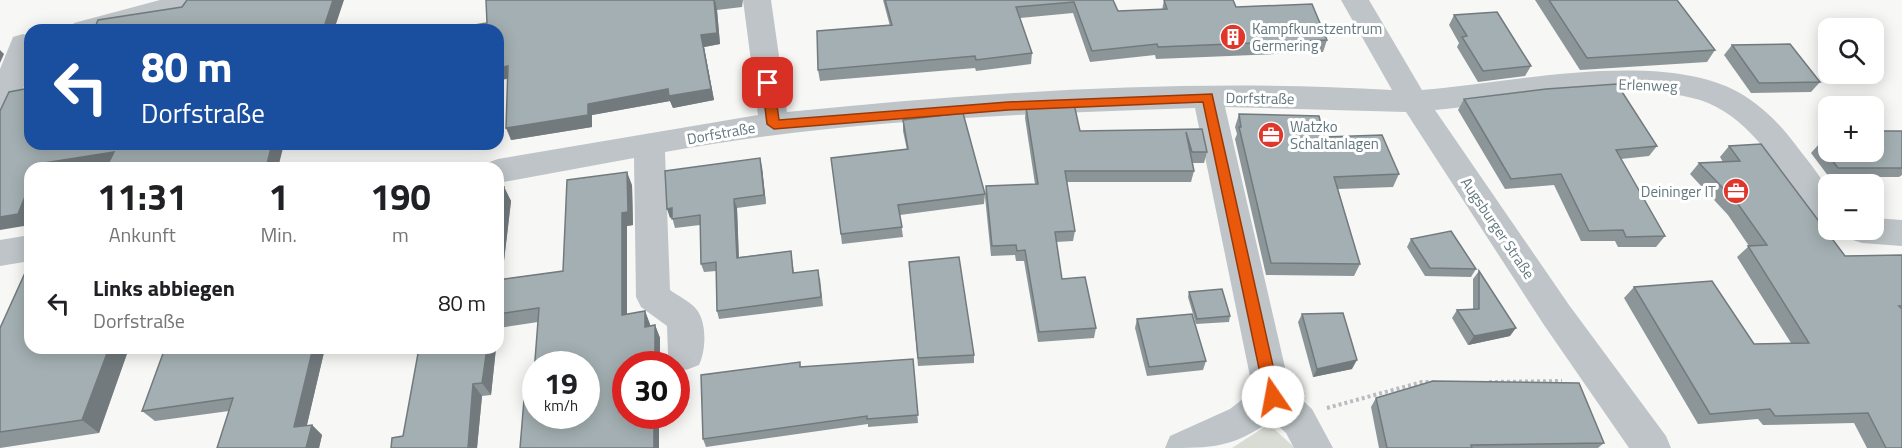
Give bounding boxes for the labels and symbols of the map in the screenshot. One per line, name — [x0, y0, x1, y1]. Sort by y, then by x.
place label: Kampfkunstzentrum Germering — [1252, 17, 1382, 57]
building icon: Kampfkunstzentrum Germering — [1218, 22, 1248, 52]
pin — [742, 57, 793, 108]
street label: Erlenweg — [1618, 72, 1678, 98]
street label: Dorfstraße — [1225, 86, 1295, 110]
place label: Watzko Schaltanlagen — [1290, 115, 1379, 155]
street label: Dorfstraße — [685, 116, 757, 150]
office icon: Watzko Schaltanlagen — [1256, 120, 1286, 150]
street label: Augsburger Straße — [1455, 172, 1541, 284]
office icon: Deininger IT — [1721, 176, 1751, 206]
place label: Deininger IT — [1641, 180, 1716, 203]
speed limit sign: 30 — [612, 351, 690, 429]
position arrow — [1241, 365, 1305, 429]

